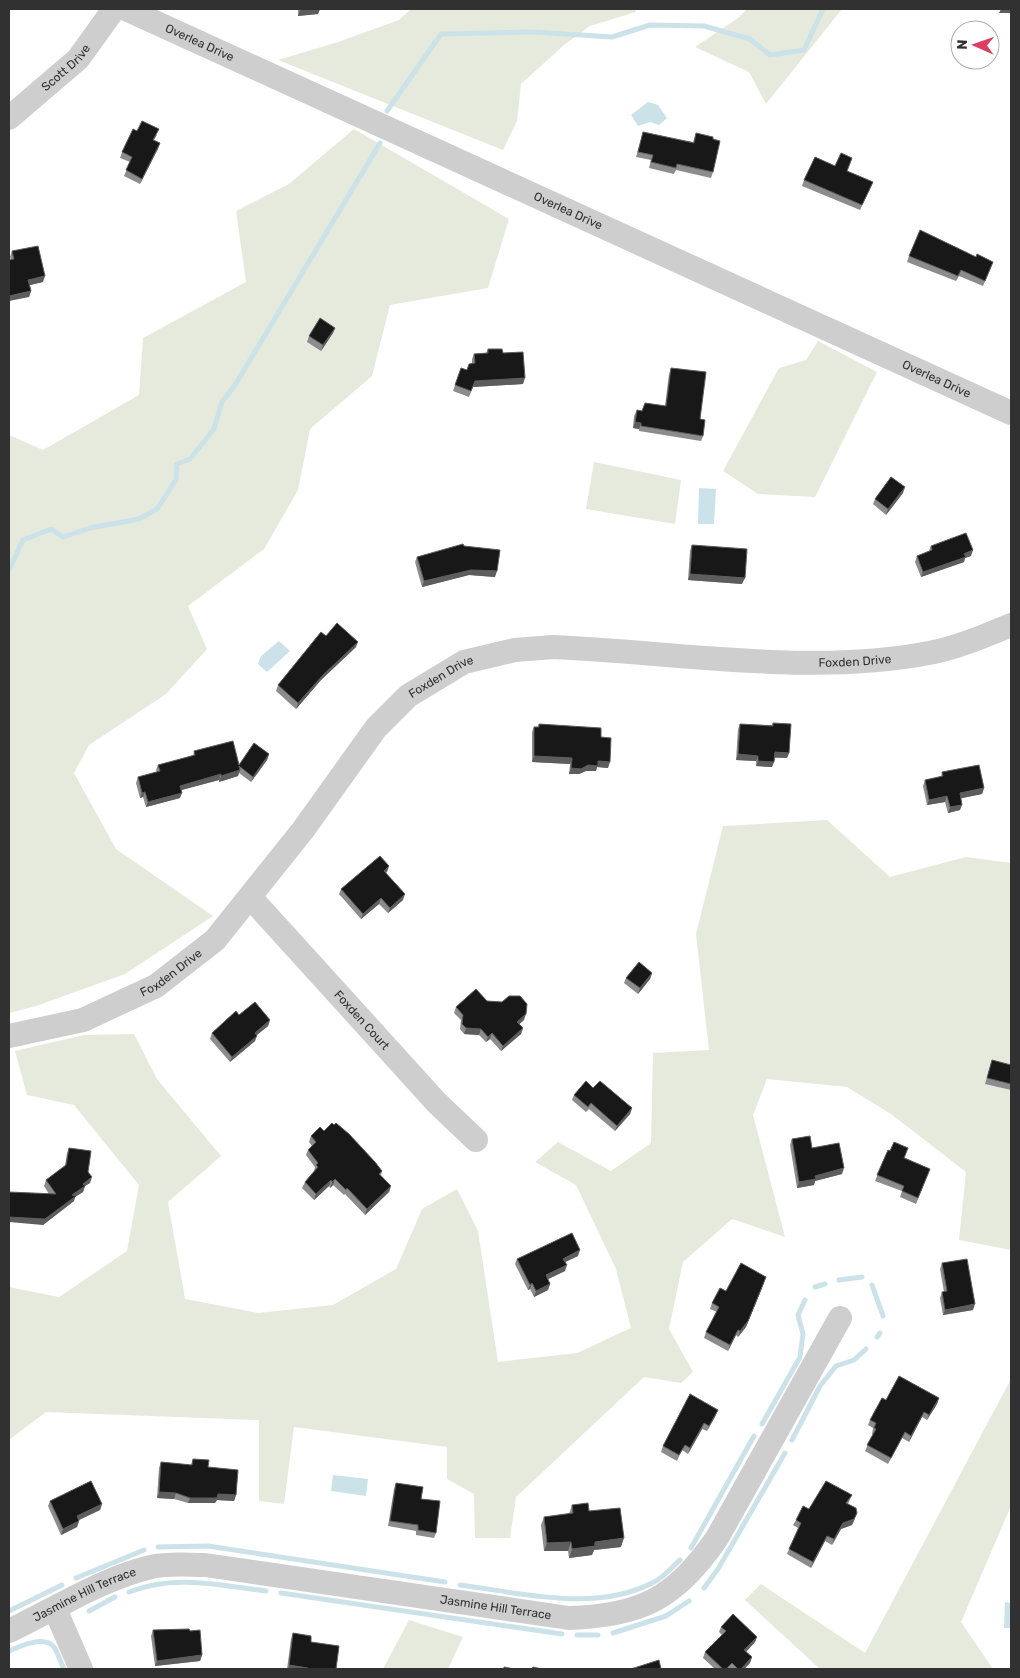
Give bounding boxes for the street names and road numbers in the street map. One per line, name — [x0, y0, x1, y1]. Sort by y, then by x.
street label: Overlea Drive — [163, 21, 236, 64]
street label: Scott Drive — [39, 41, 93, 94]
street label: Overlea Drive — [532, 189, 605, 233]
street label: Overlea Drive — [900, 357, 973, 401]
street label: Foxden Drive — [818, 652, 892, 670]
street label: Foxden Drive — [406, 653, 475, 701]
street label: Foxden Drive — [138, 946, 205, 999]
street label: Foxden Court — [331, 988, 393, 1053]
street label: Jasmine Hill Terrace — [31, 1565, 138, 1625]
street label: Jasmine Hill Terrace — [439, 1592, 553, 1622]

